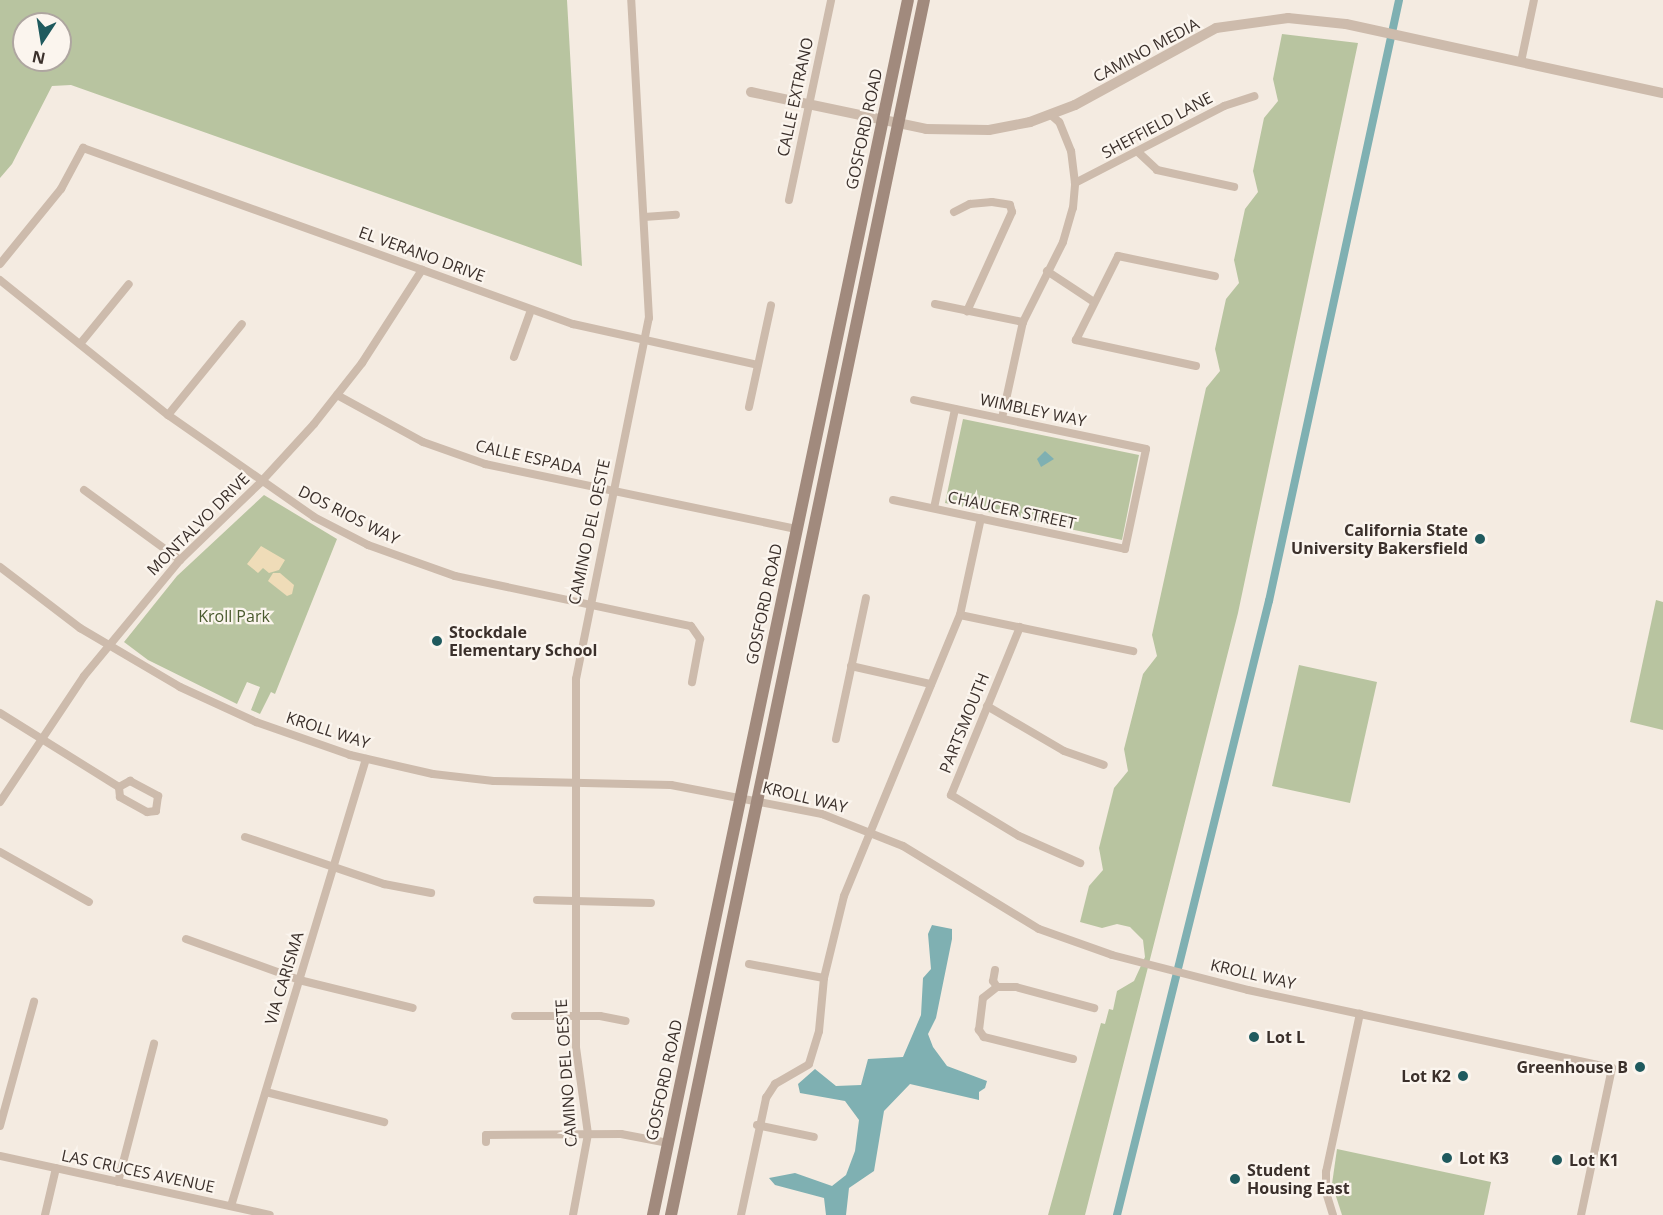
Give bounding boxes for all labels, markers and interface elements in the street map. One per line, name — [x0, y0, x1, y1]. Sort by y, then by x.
north arrow — [12, 12, 72, 72]
street label: CAMINO MEDIA — [1090, 14, 1202, 86]
street label: CALLE EXTRANO — [773, 36, 817, 158]
text: N — [30, 46, 47, 70]
street label: GOSFORD ROAD — [842, 67, 886, 191]
street label: SHEFFIELD LANE — [1098, 88, 1216, 162]
street label: EL VERANO DRIVE — [356, 222, 488, 286]
street label: WIMBLEY WAY — [978, 389, 1088, 431]
street label: CALLE ESPADA — [474, 435, 584, 479]
street label: CAMINO DEL OESTE — [564, 457, 614, 607]
street label: MONTALVO DRIVE — [143, 469, 253, 579]
street label: DOS RIOS WAY — [295, 481, 403, 549]
street label: CHAUCER STREET — [946, 487, 1078, 533]
place label: California State University Bakersfield — [1291, 520, 1468, 558]
marker: California State University Bakersfield — [1473, 532, 1487, 546]
street label: GOSFORD ROAD — [742, 542, 786, 666]
park label: Kroll Park — [198, 606, 270, 626]
place label: Stockdale Elementary School — [449, 622, 597, 660]
marker: Stockdale Elementary School — [430, 634, 444, 648]
street label: PARTSMOUTH — [935, 670, 993, 776]
street label: KROLL WAY — [284, 707, 372, 753]
street label: KROLL WAY — [761, 777, 849, 817]
street label: VIA CARISMA — [261, 929, 307, 1027]
street label: KROLL WAY — [1209, 955, 1297, 993]
street label: CAMINO DEL OESTE — [551, 998, 581, 1148]
street label: GOSFORD ROAD — [642, 1018, 686, 1142]
place label: Lot L — [1266, 1027, 1305, 1047]
marker: Lot L — [1247, 1030, 1261, 1044]
place label: Greenhouse B — [1516, 1057, 1628, 1077]
marker: Greenhouse B — [1633, 1060, 1647, 1074]
place label: Lot K2 — [1401, 1066, 1451, 1086]
marker: Lot K2 — [1456, 1069, 1470, 1083]
street label: LAS CRUCES AVENUE — [60, 1145, 216, 1197]
place label: Lot K3 — [1459, 1148, 1509, 1168]
place label: Lot K1 — [1569, 1150, 1619, 1170]
marker: Lot K3 — [1440, 1151, 1454, 1165]
marker: Lot K1 — [1550, 1153, 1564, 1167]
place label: Student Housing East — [1247, 1160, 1350, 1198]
marker: Student Housing East — [1228, 1172, 1242, 1186]

